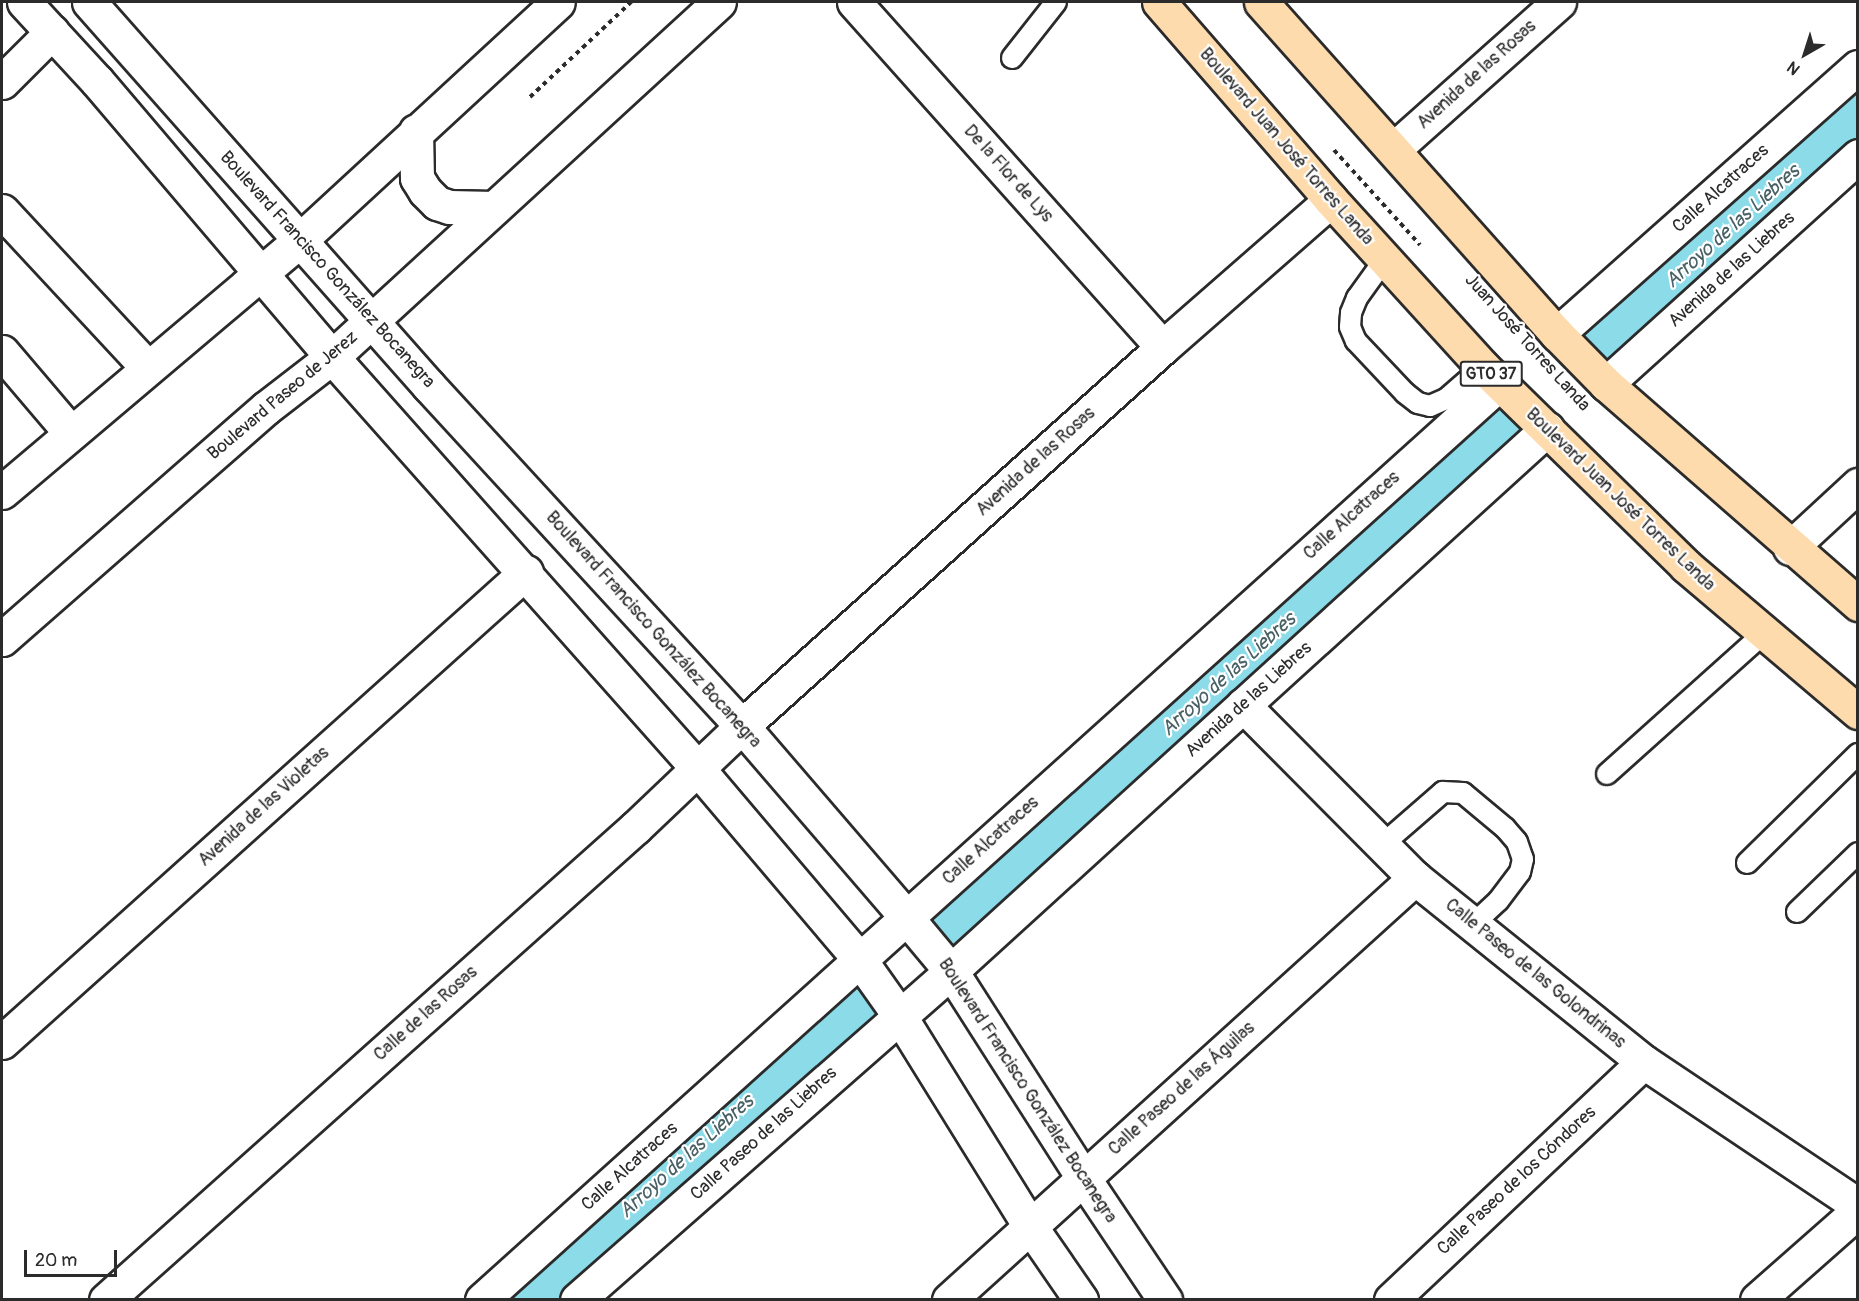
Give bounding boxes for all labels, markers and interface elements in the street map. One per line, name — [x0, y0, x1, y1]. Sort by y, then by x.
street label: Avenida de las Rosas — [1413, 16, 1541, 134]
north arrow — [1775, 24, 1835, 84]
street label: Boulevard Juan José Torres Landa — [1194, 44, 1378, 250]
text: N — [1783, 57, 1804, 79]
street label: De la Flor de Lys — [959, 121, 1057, 227]
street label: Calle Alcatraces — [1668, 140, 1774, 238]
street label: Boulevard Francisco González Bocanegra — [215, 147, 439, 393]
water label: Arroyo de las Liebres — [1660, 159, 1804, 293]
street label: Avenida de las Liebres — [1665, 208, 1799, 332]
street label: Juan José Torres Landa — [1460, 270, 1594, 416]
street label: Boulevard Paseo de Jerez — [204, 327, 362, 465]
road number: GTO 37 — [1460, 361, 1522, 387]
street label: Avenida de las Rosas — [972, 403, 1100, 521]
street label: Boulevard Juan José Torres Landa — [1521, 404, 1719, 596]
street label: Calle Alcatraces — [1299, 467, 1405, 565]
street label: Boulevard Francisco González Bocanegra — [541, 507, 765, 753]
water label: Arroyo de las Liebres — [1156, 607, 1300, 741]
street label: Avenida de las Liebres — [1182, 638, 1316, 762]
street label: Avenida de las Violetas — [194, 743, 334, 871]
street label: Calle Alcatraces — [938, 792, 1044, 890]
street label: Calle Paseo de las Golondrinas — [1440, 895, 1630, 1053]
street label: Boulevard Francisco González Bocanegra — [933, 955, 1121, 1227]
street label: Calle de las Rosas — [370, 962, 482, 1066]
street label: Calle Paseo de las Águilas — [1104, 1018, 1260, 1160]
street label: Calle Paseo de las Liebres — [686, 1063, 842, 1205]
water label: Arroyo de las Liebres — [614, 1089, 758, 1223]
street label: Calle Paseo de los Cóndores — [1433, 1102, 1601, 1260]
street label: Calle Alcatraces — [577, 1118, 683, 1216]
scale bar — [27, 1238, 120, 1276]
text: 20 m — [35, 1249, 77, 1272]

